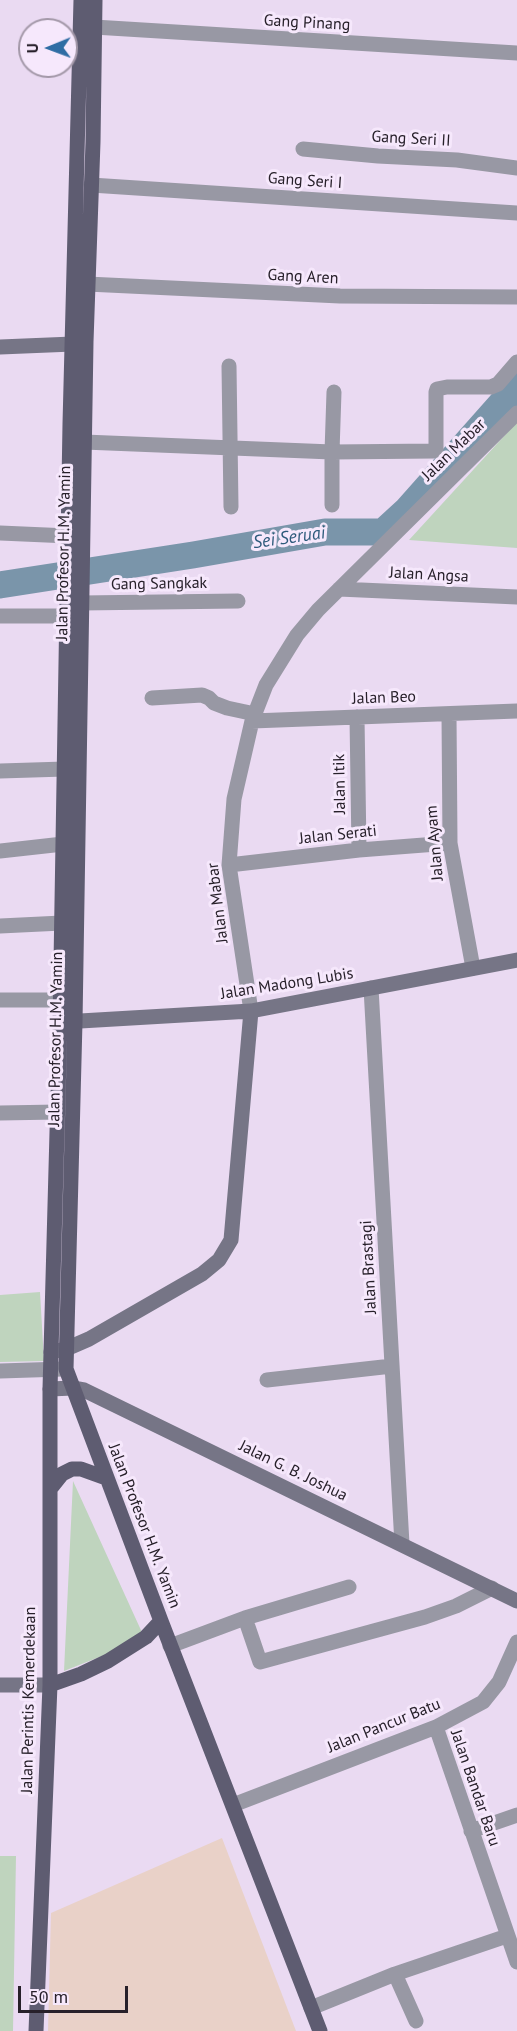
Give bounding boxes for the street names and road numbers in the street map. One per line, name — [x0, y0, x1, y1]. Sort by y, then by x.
street label: Gang Pinang — [263, 11, 351, 35]
street label: Gang Seri II — [371, 127, 451, 151]
street label: Gang Seri I — [267, 169, 343, 193]
street label: Gang Aren — [267, 266, 339, 288]
street label: Jalan Mabar — [418, 415, 490, 485]
street label: Jalan Profesor H.M. Yamin — [53, 465, 75, 641]
street label: Jalan Angsa — [389, 563, 469, 587]
street label: Gang Sangkak — [111, 574, 207, 594]
street label: Jalan Beo — [352, 687, 416, 709]
street label: Jalan Itik — [330, 754, 350, 814]
street label: Jalan Ayam — [422, 805, 448, 881]
street label: Jalan Serati — [298, 821, 378, 849]
street label: Jalan Mabar — [204, 862, 232, 944]
street label: Jalan Profesor H.M. Yamin — [45, 951, 67, 1127]
street label: Jalan Madong Lubis — [219, 964, 355, 1004]
street label: Jalan Brastagi — [357, 1220, 381, 1314]
street label: Jalan G. B. Joshua — [236, 1437, 350, 1505]
street label: Jalan Profesor H.M. Yamin — [104, 1441, 184, 1611]
street label: Jalan Perintis Kemerdekaan — [18, 1607, 40, 1793]
street label: Jalan Pancur Batu — [325, 1695, 443, 1757]
street label: Jalan Bandar Baru — [446, 1727, 504, 1849]

